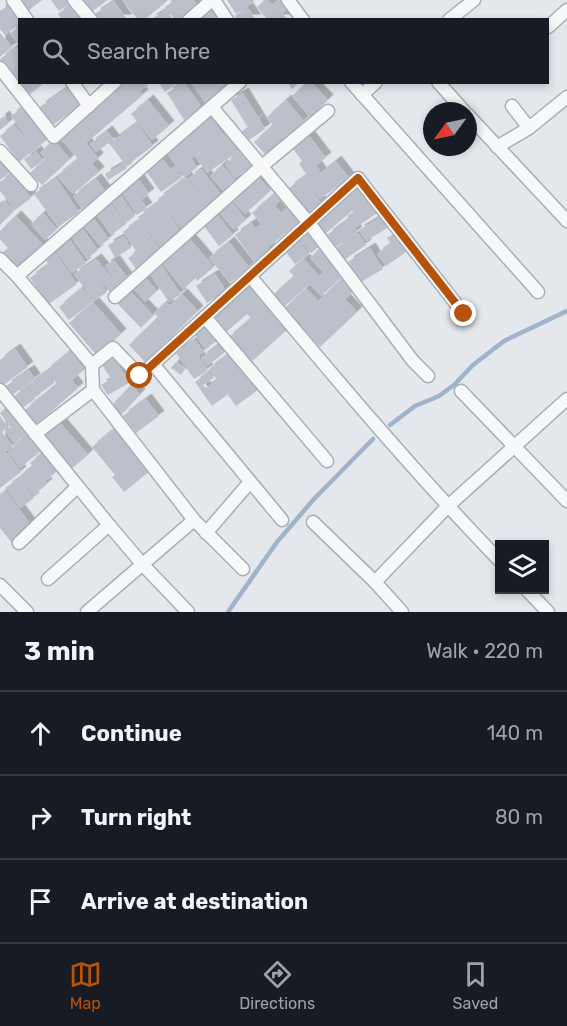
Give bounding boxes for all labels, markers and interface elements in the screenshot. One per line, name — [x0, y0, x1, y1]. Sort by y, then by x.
search box — [18, 18, 549, 84]
icon: search — [39, 35, 72, 68]
text: Search here — [87, 38, 210, 65]
north arrow — [423, 102, 477, 156]
route end — [450, 300, 476, 326]
route start — [126, 362, 152, 388]
map controls — [495, 540, 549, 594]
button: layers — [495, 540, 549, 594]
text: 3 min — [24, 636, 95, 667]
text: Walk · 220 m — [426, 639, 543, 663]
icon: ahead — [24, 717, 57, 750]
text: Continue — [81, 720, 182, 747]
text: 140 m — [487, 721, 543, 745]
icon: right — [24, 801, 57, 834]
text: Turn right — [81, 804, 191, 831]
text: 80 m — [495, 805, 543, 829]
icon: arrive — [24, 885, 57, 918]
text: Arrive at destination — [81, 888, 308, 915]
tab: Map — [69, 958, 102, 1013]
tab: Directions — [239, 958, 315, 1013]
tab: Saved — [453, 958, 498, 1013]

